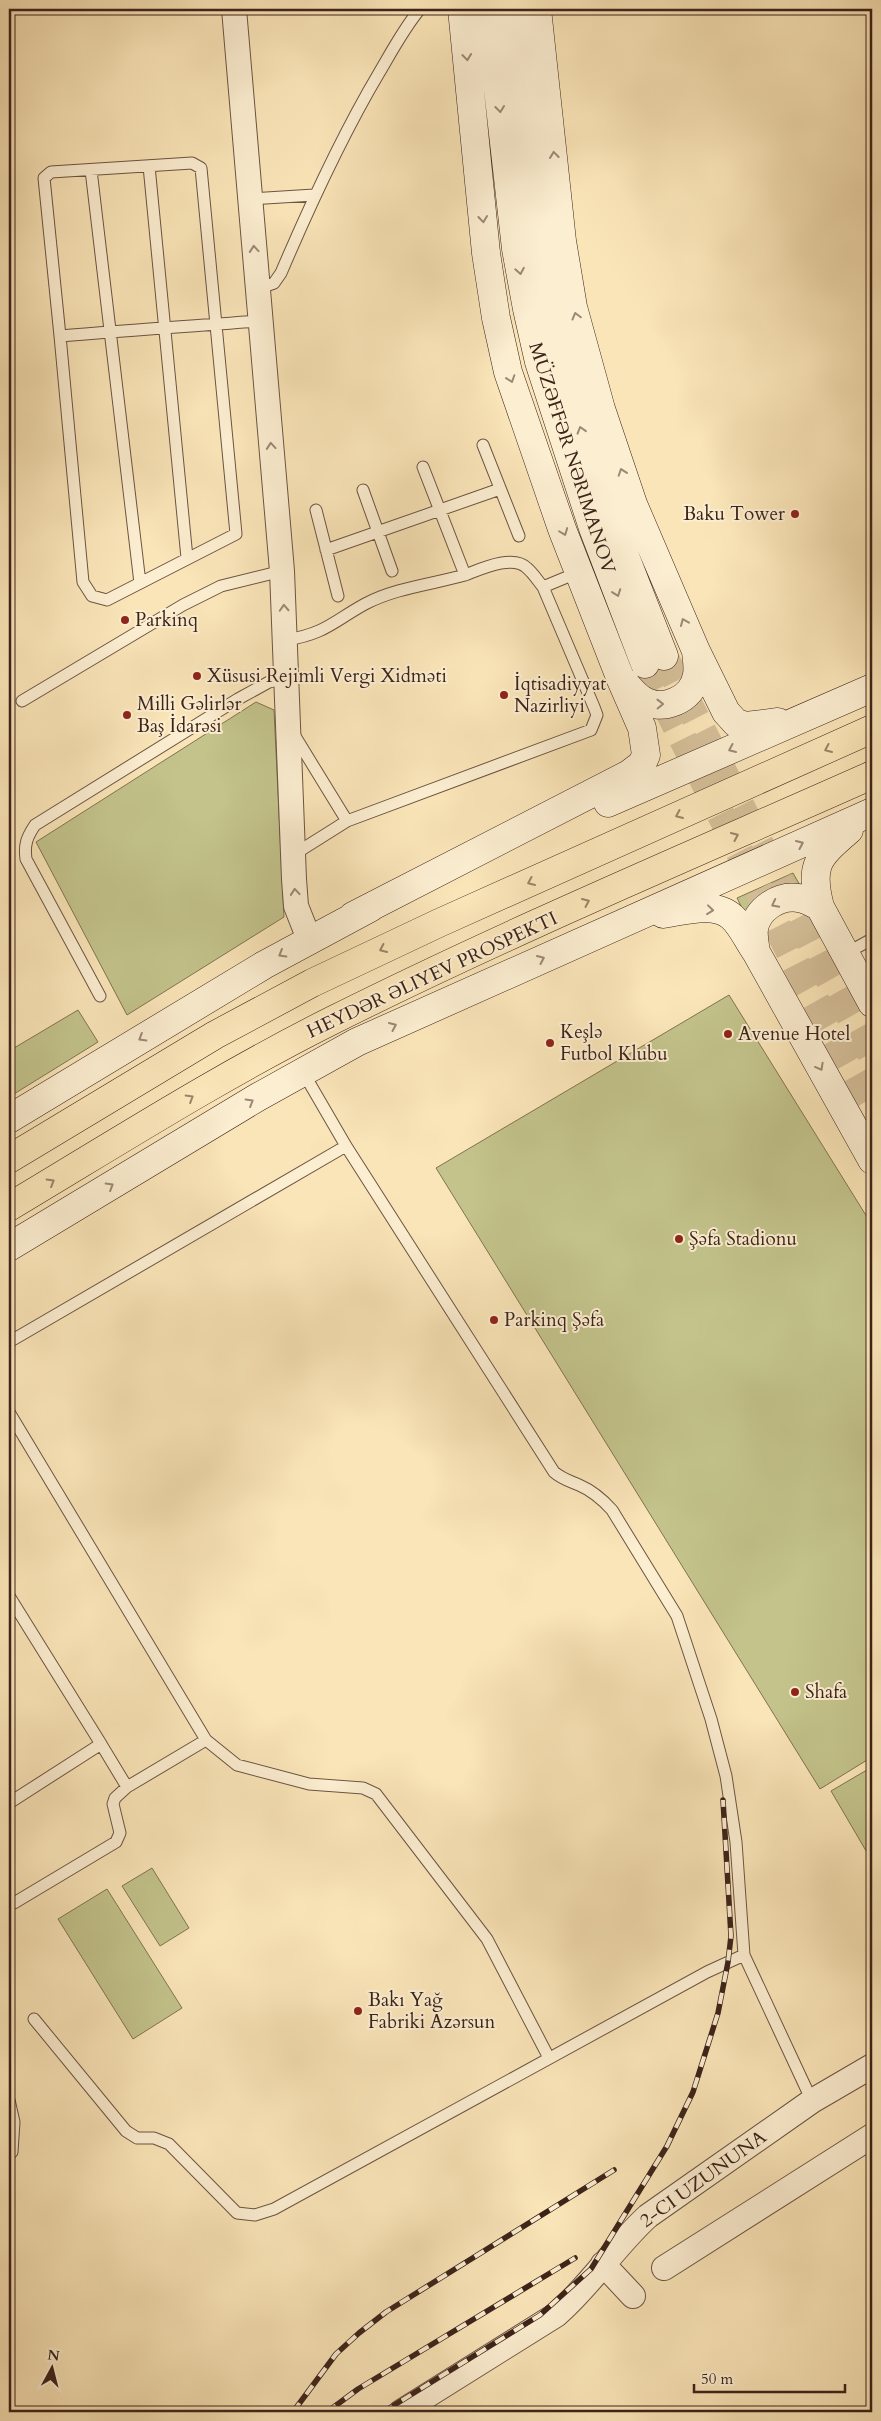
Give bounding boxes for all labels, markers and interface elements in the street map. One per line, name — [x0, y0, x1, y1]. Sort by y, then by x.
one-way arrow — [461, 54, 472, 62]
one-way arrow — [494, 106, 505, 114]
one-way arrow — [549, 151, 560, 159]
one-way arrow — [477, 215, 488, 223]
one-way arrow — [249, 245, 260, 253]
one-way arrow — [515, 266, 525, 275]
one-way arrow — [571, 313, 581, 321]
street label: MÜZƏFFƏR NƏRIMANOV — [522, 339, 622, 577]
one-way arrow — [505, 374, 515, 382]
one-way arrow — [577, 426, 587, 434]
one-way arrow — [266, 441, 277, 449]
one-way arrow — [618, 468, 628, 476]
place label: Baku Tower — [683, 501, 785, 527]
marker: Baku Tower — [789, 508, 801, 520]
one-way arrow — [558, 528, 568, 536]
one-way arrow — [611, 588, 621, 597]
one-way arrow — [279, 603, 290, 611]
place label: Parkinq — [135, 607, 199, 633]
marker: Parkinq — [119, 614, 131, 626]
one-way arrow — [679, 618, 690, 627]
place label: Xüsusi Rejimli Vergi Xidməti — [207, 663, 447, 689]
marker: Xüsusi Rejimli Vergi Xidməti — [191, 670, 203, 682]
place label: İqtisadiyyat Nazirliyi — [514, 671, 606, 719]
marker: İqtisadiyyat Nazirliyi — [498, 689, 510, 701]
place label: Milli Gəlirlər Baş İdarəsi — [137, 691, 242, 739]
one-way arrow — [657, 699, 665, 709]
marker: Milli Gəlirlər Baş İdarəsi — [121, 709, 133, 721]
one-way arrow — [728, 742, 737, 753]
one-way arrow — [824, 742, 833, 753]
one-way arrow — [675, 809, 684, 820]
one-way arrow — [730, 832, 739, 843]
one-way arrow — [795, 839, 804, 850]
one-way arrow — [527, 875, 536, 886]
one-way arrow — [290, 888, 301, 896]
one-way arrow — [771, 897, 780, 907]
one-way arrow — [581, 898, 590, 909]
one-way arrow — [707, 904, 715, 915]
street label: HEYDƏR ƏLIYEV PROSPEKTI — [302, 905, 562, 1045]
one-way arrow — [380, 943, 389, 953]
one-way arrow — [278, 948, 287, 958]
one-way arrow — [536, 955, 545, 965]
place label: Keşlə Futbol Klubu — [560, 1019, 668, 1067]
place label: Avenue Hotel — [738, 1021, 850, 1047]
one-way arrow — [388, 1022, 397, 1032]
marker: Avenue Hotel — [722, 1028, 734, 1040]
one-way arrow — [139, 1031, 148, 1041]
marker: Keşlə Futbol Klubu — [544, 1037, 556, 1049]
one-way arrow — [814, 1061, 824, 1070]
one-way arrow — [184, 1095, 193, 1105]
one-way arrow — [244, 1098, 253, 1108]
one-way arrow — [45, 1178, 54, 1188]
one-way arrow — [105, 1182, 114, 1192]
place label: Şəfa Stadionu — [689, 1226, 797, 1252]
marker: Şəfa Stadionu — [673, 1233, 685, 1245]
place label: Parkinq Şəfa — [504, 1307, 604, 1333]
marker: Parkinq Şəfa — [488, 1314, 500, 1326]
place label: Shafa — [805, 1679, 847, 1705]
marker: Shafa — [789, 1686, 801, 1698]
place label: Bakı Yağ Fabriki Azərsun — [368, 1987, 495, 2035]
marker: Bakı Yağ Fabriki Azərsun — [352, 2005, 364, 2017]
street label: 2-CI UZUNUNA — [635, 2124, 772, 2234]
north arrow — [28, 2344, 78, 2394]
text: N — [46, 2345, 61, 2366]
scale bar — [694, 2361, 845, 2393]
text: 50 m — [701, 2369, 733, 2389]

